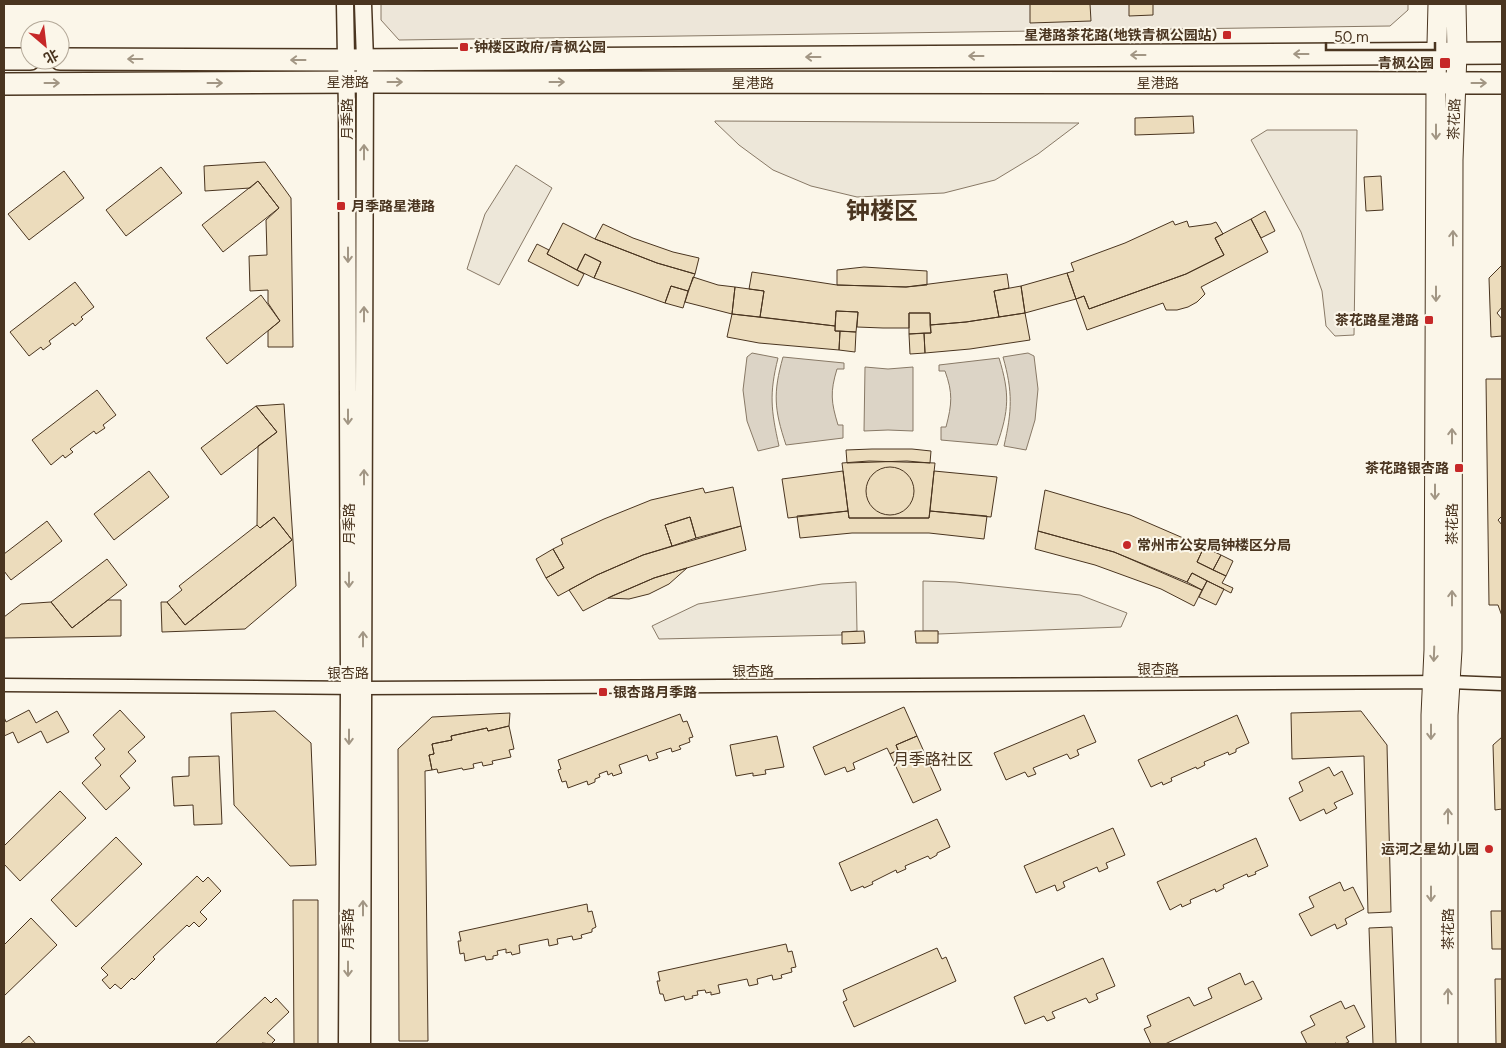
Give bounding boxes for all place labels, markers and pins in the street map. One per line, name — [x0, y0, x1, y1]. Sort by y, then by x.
place label: 星港路茶花路(地铁青枫公园站) — [1024, 27, 1217, 44]
marker: 星港路茶花路(地铁青枫公园站) — [1221, 29, 1233, 41]
place label: 钟楼区政府/青枫公园 — [474, 39, 606, 56]
marker: 钟楼区政府/青枫公园 — [458, 41, 470, 53]
place label: 青枫公园 — [1378, 55, 1434, 72]
marker: 青枫公园 — [1438, 56, 1452, 70]
place label: 月季路星港路 — [351, 198, 435, 215]
marker: 月季路星港路 — [335, 200, 347, 212]
place label: 茶花路星港路 — [1335, 312, 1419, 329]
marker: 茶花路星港路 — [1423, 314, 1435, 326]
place label: 茶花路银杏路 — [1365, 460, 1449, 477]
marker: 茶花路银杏路 — [1453, 462, 1465, 474]
place label: 常州市公安局钟楼区分局 — [1137, 537, 1291, 554]
marker: 常州市公安局钟楼区分局 — [1121, 539, 1133, 551]
place label: 银杏路月季路 — [613, 684, 697, 701]
marker: 银杏路月季路 — [597, 686, 609, 698]
place label: 运河之星幼儿园 — [1381, 841, 1479, 858]
marker: 运河之星幼儿园 — [1483, 843, 1495, 855]

